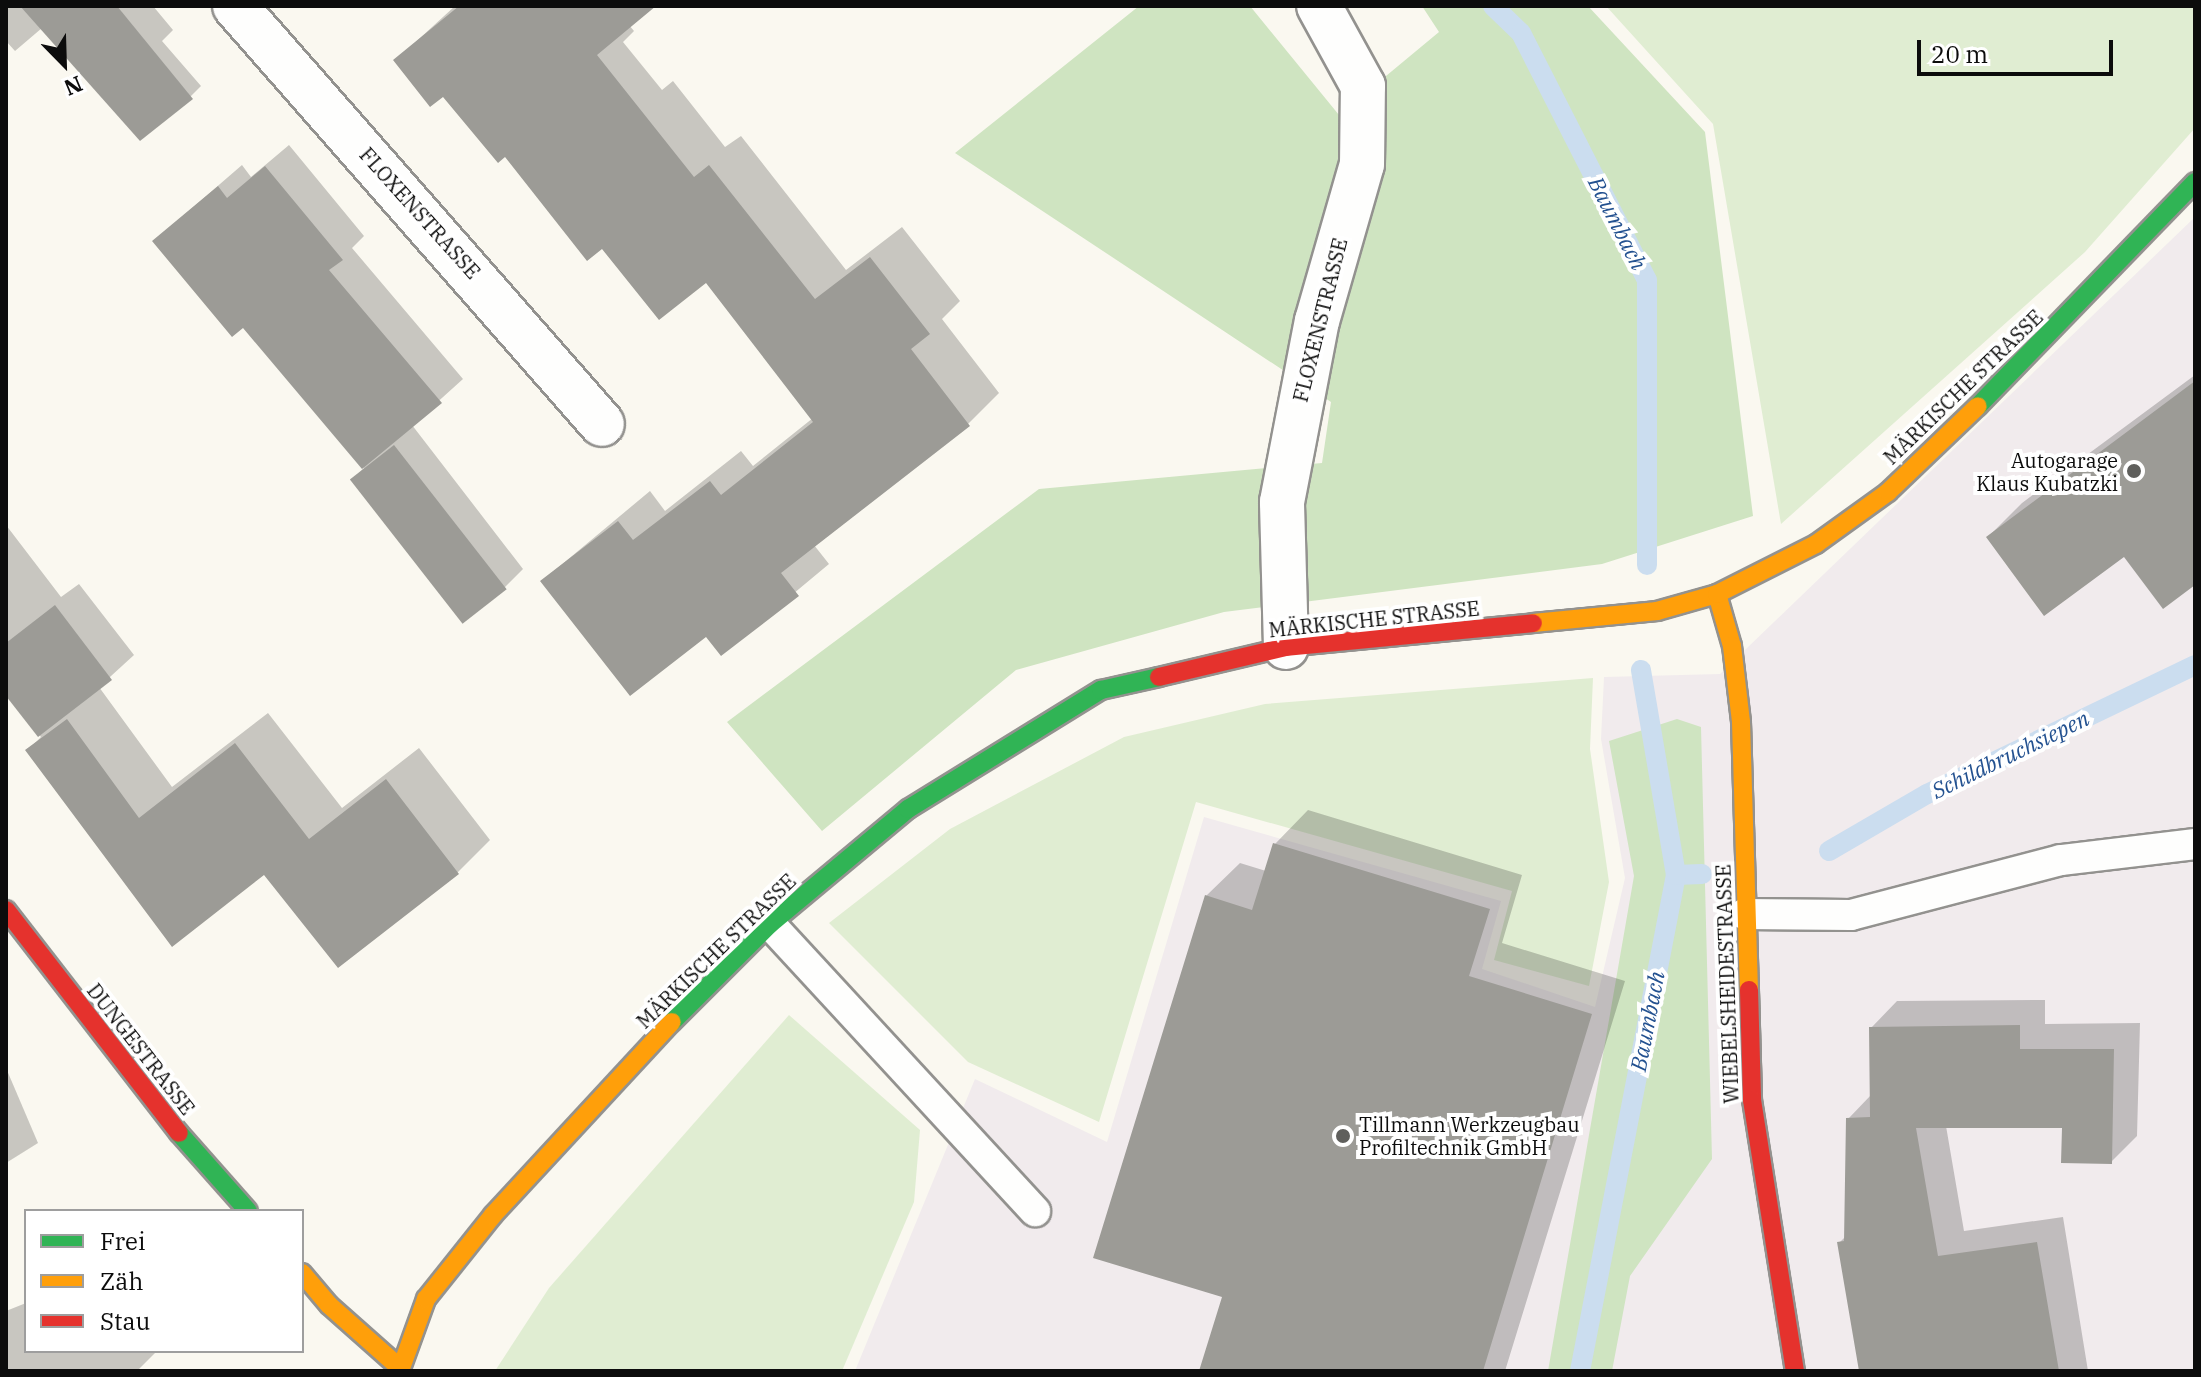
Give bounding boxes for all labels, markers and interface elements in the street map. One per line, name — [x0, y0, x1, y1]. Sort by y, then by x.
north arrow — [24, 24, 104, 104]
scale bar — [1921, 24, 2117, 74]
text: 20 m — [1931, 38, 1988, 70]
text: N — [60, 70, 87, 103]
street label: FLOXENSTRASSE — [355, 143, 485, 283]
water label: Baumbach — [1583, 172, 1653, 274]
street label: FLOXENSTRASSE — [1288, 236, 1352, 404]
street label: MÄRKISCHE STRASSE — [1879, 305, 2047, 469]
place label: Autogarage Klaus Kubatzki — [1976, 448, 2118, 495]
marker: Autogarage Klaus Kubatzki — [2125, 462, 2143, 480]
street label: MÄRKISCHE STRASSE — [1267, 596, 1481, 642]
water label: Schildbruchsiepen — [1927, 704, 2093, 804]
street label: WIEBELSHEIDESTRASSE — [1711, 864, 1743, 1104]
street label: MÄRKISCHE STRASSE — [632, 869, 800, 1033]
water label: Baumbach — [1624, 969, 1670, 1073]
street label: DUNGESTRASSE — [82, 979, 200, 1119]
place label: Tillmann Werkzeugbau Profiltechnik GmbH — [1359, 1112, 1580, 1159]
marker: Tillmann Werkzeugbau Profiltechnik GmbH — [1334, 1127, 1352, 1145]
legend — [24, 1209, 304, 1353]
text: Frei — [100, 1225, 145, 1257]
text: Zäh — [100, 1265, 143, 1297]
text: Stau — [100, 1305, 150, 1337]

